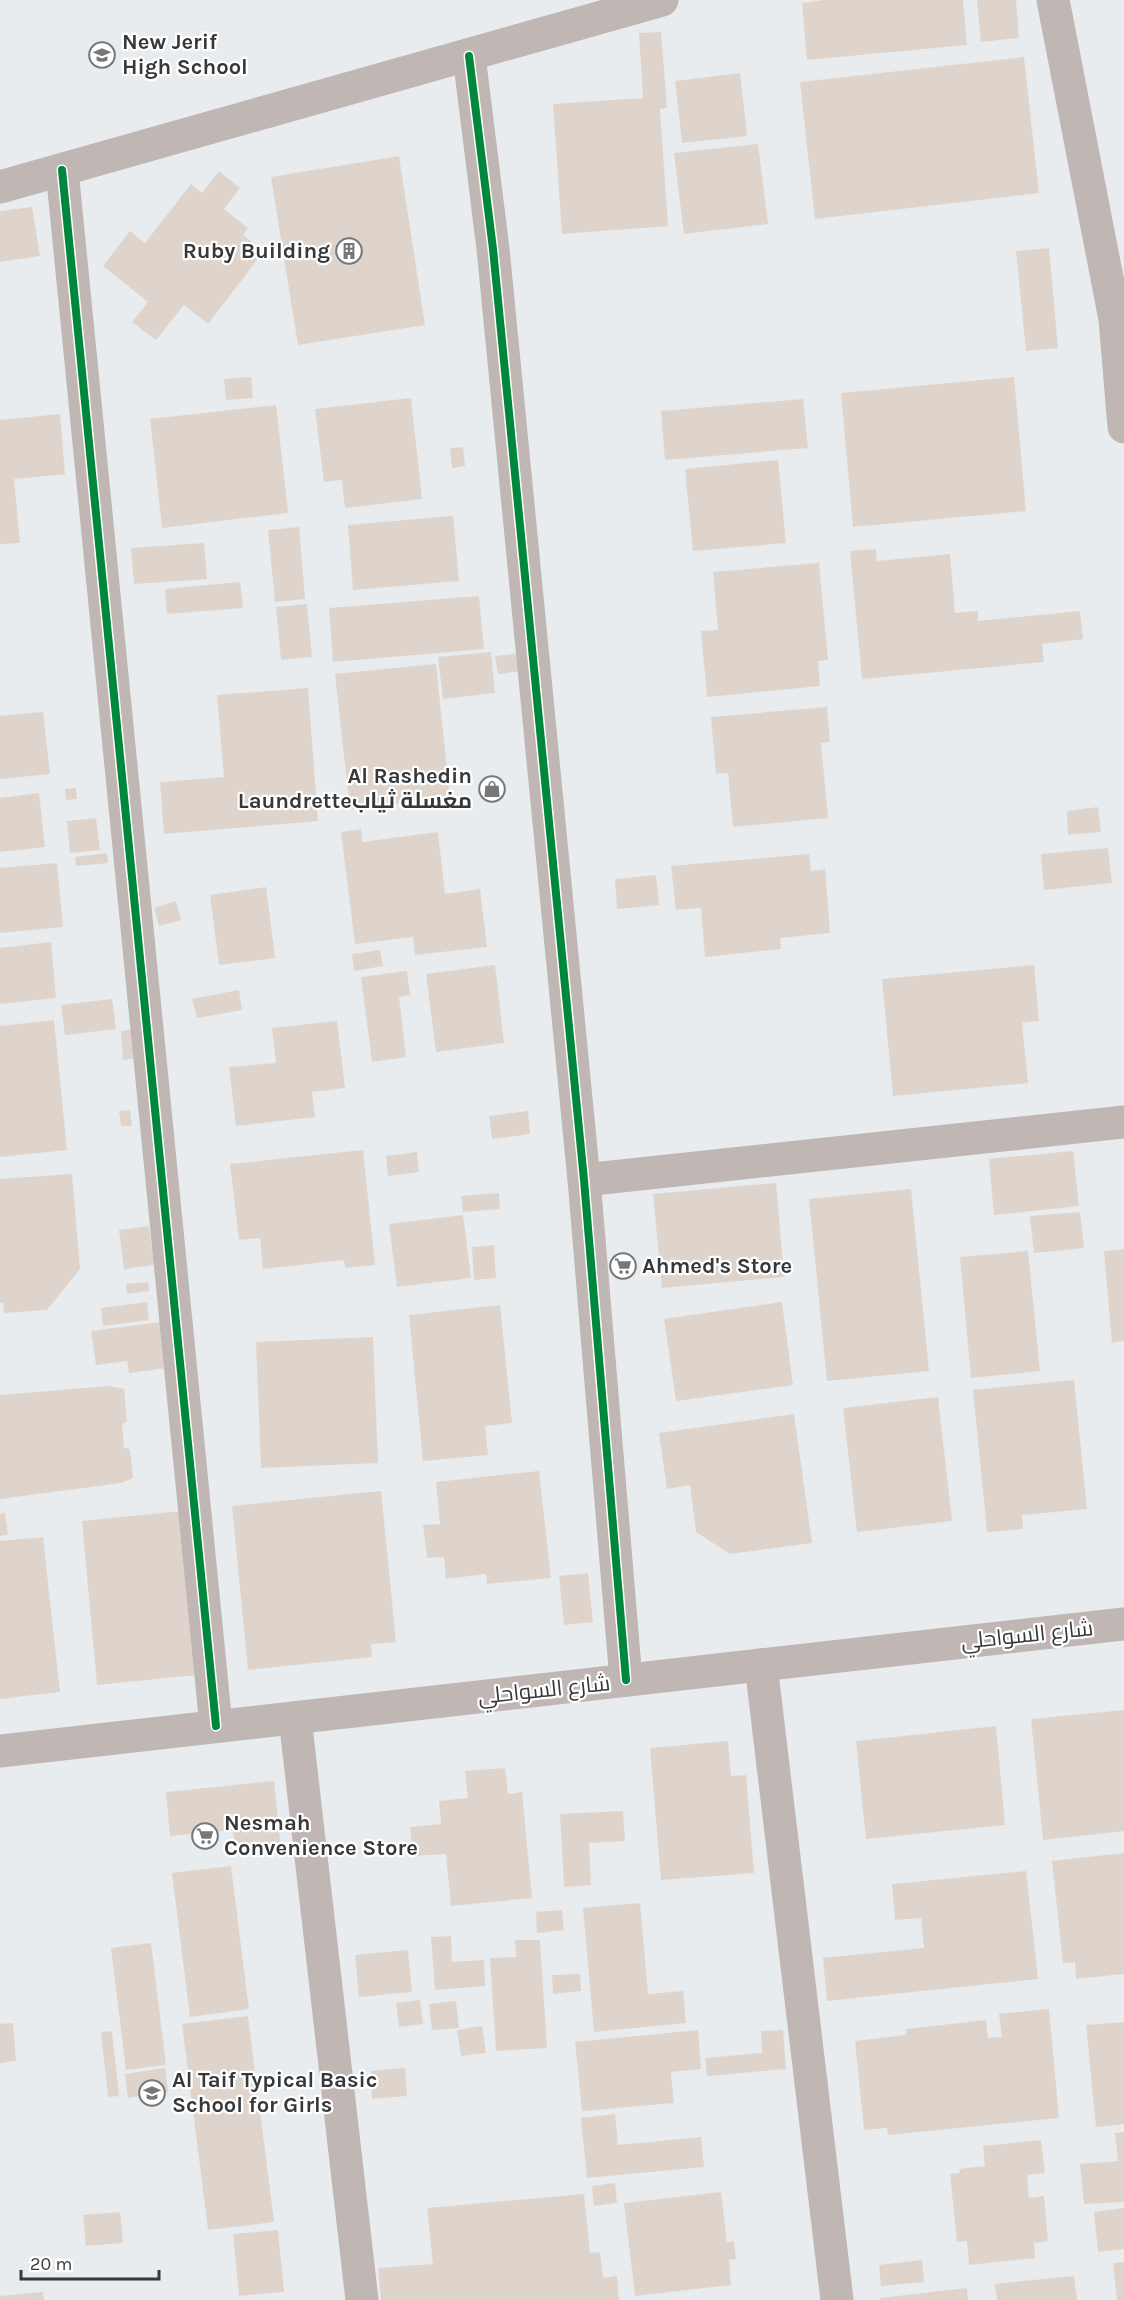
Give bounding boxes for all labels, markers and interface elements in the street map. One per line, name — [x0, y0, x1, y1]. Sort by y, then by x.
place label: New Jerif High School — [122, 29, 248, 80]
school or university icon: New Jerif High School — [87, 40, 117, 70]
building icon: Ruby Building — [334, 236, 364, 266]
place label: Ruby Building — [183, 238, 330, 264]
place label: Al Rashedin Laundretteمغسلة ثياب — [238, 763, 472, 814]
shop icon: Al Rashedin Laundretteمغسلة ثياب — [477, 774, 507, 804]
supermarket icon: Ahmed's Store — [608, 1251, 638, 1281]
place label: Ahmed's Store — [642, 1253, 792, 1279]
street label: شارع السواحلي — [960, 1615, 1095, 1658]
street label: شارع السواحلي — [477, 1670, 612, 1713]
place label: Nesmah Convenience Store — [224, 1810, 418, 1861]
supermarket icon: Nesmah Convenience Store — [190, 1821, 220, 1851]
place label: Al Taif Typical Basic School for Girls — [172, 2067, 377, 2118]
school or university icon: Al Taif Typical Basic School for Girls — [137, 2078, 167, 2108]
scale bar — [21, 2243, 159, 2281]
text: 20 m — [30, 2253, 72, 2275]

